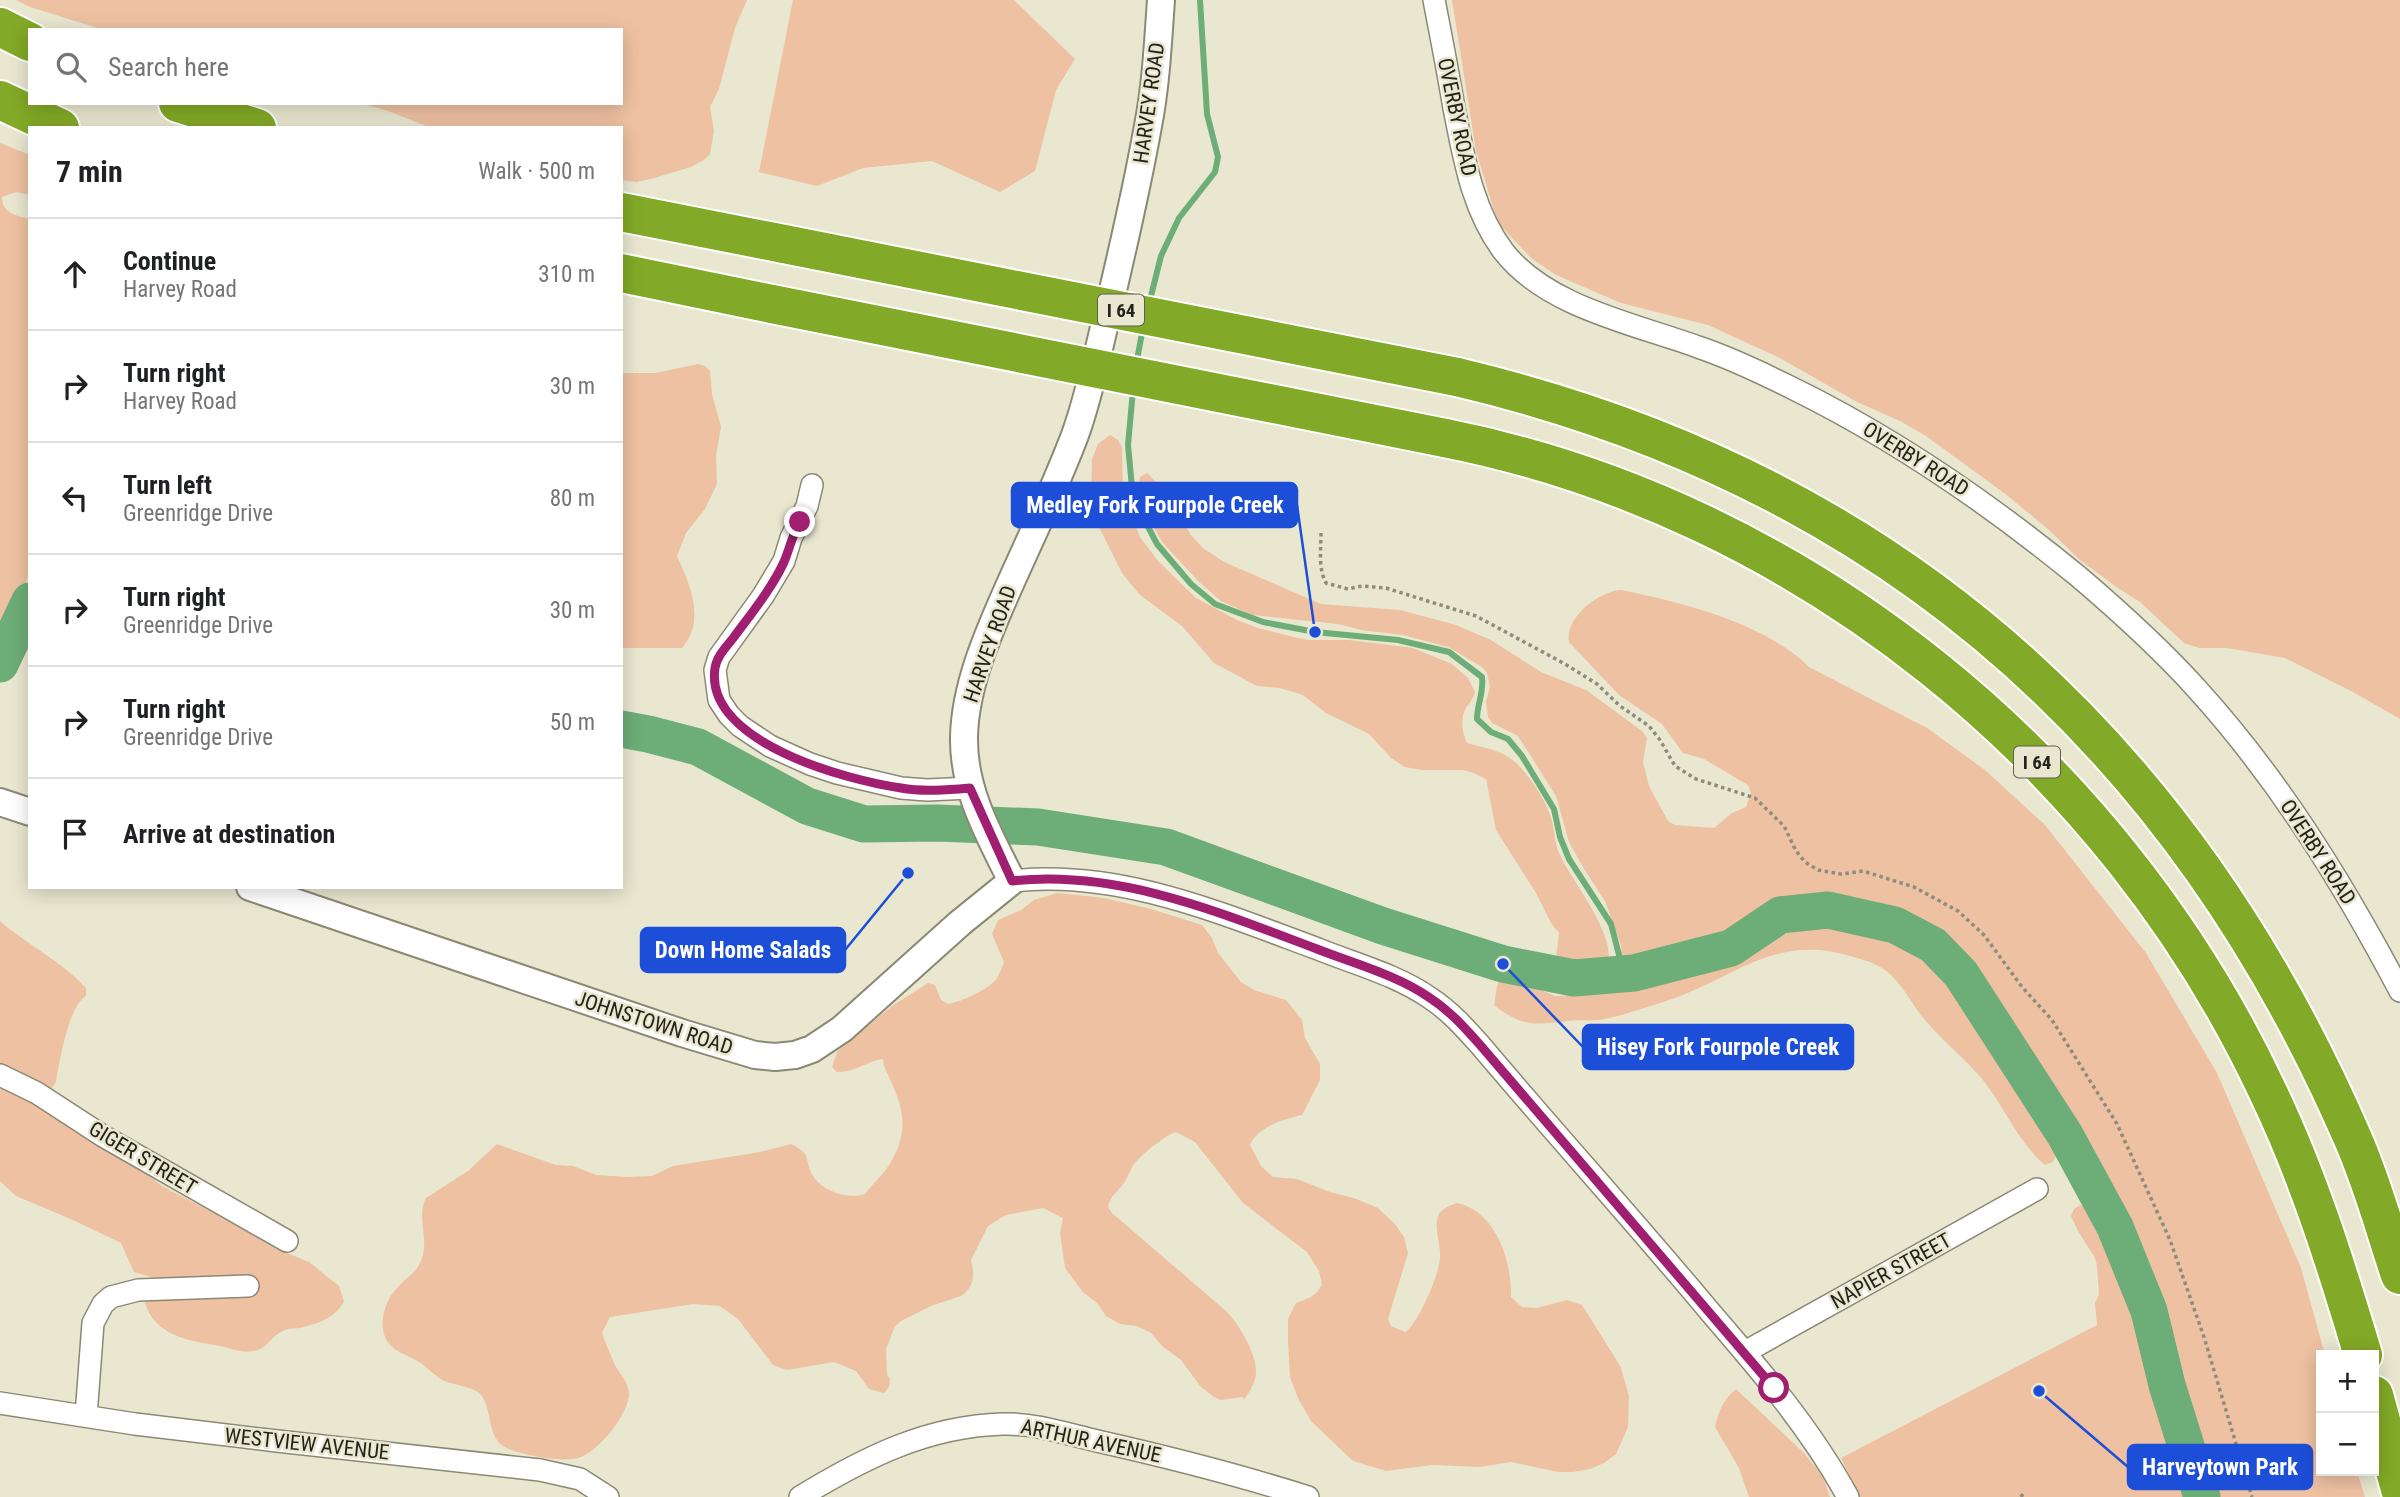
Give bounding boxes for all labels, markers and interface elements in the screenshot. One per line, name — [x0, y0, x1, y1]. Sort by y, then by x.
search box — [28, 28, 623, 105]
street label: HARVEY ROAD — [1129, 41, 1169, 165]
icon: search — [52, 48, 90, 86]
text: Search here — [108, 52, 229, 82]
street label: OVERBY ROAD — [1433, 56, 1481, 178]
text: 7 min — [56, 154, 123, 189]
text: Walk · 500 m — [478, 158, 595, 185]
text: Continue — [123, 246, 216, 276]
icon: ahead — [56, 255, 94, 293]
text: 310 m — [538, 261, 595, 288]
text: Harvey Road — [123, 276, 237, 303]
road number: I 64 — [1098, 294, 1144, 326]
text: Turn right — [123, 358, 225, 388]
icon: right — [56, 367, 94, 405]
text: 30 m — [550, 373, 595, 400]
text: Harvey Road — [123, 388, 237, 415]
street label: OVERBY ROAD — [1859, 417, 1973, 501]
text: Turn left — [123, 470, 212, 500]
icon: left — [56, 479, 94, 517]
callout: Medley Fork Fourpole Creek — [1012, 483, 1297, 527]
text: 80 m — [550, 485, 595, 512]
text: Medley Fork Fourpole Creek — [1026, 492, 1285, 519]
text: Greenridge Drive — [123, 500, 273, 527]
route end — [784, 506, 815, 537]
text: Turn right — [123, 582, 225, 612]
street label: HARVEY ROAD — [959, 582, 1021, 706]
icon: right — [56, 591, 94, 629]
text: 30 m — [550, 597, 595, 624]
text: Greenridge Drive — [123, 612, 273, 639]
text: Turn right — [123, 694, 225, 724]
icon: right — [56, 703, 94, 741]
text: 50 m — [550, 709, 595, 736]
text: Greenridge Drive — [123, 724, 273, 751]
road number: I 64 — [2014, 747, 2060, 778]
street label: OVERBY ROAD — [2275, 795, 2361, 909]
icon: arrive — [56, 815, 94, 853]
text: Arrive at destination — [123, 819, 335, 849]
callout: Down Home Salads — [641, 928, 845, 972]
text: Down Home Salads — [655, 937, 831, 964]
street label: JOHNSTOWN ROAD — [572, 986, 736, 1060]
callout: Hisey Fork Fourpole Creek — [1583, 1025, 1853, 1069]
text: Hisey Fork Fourpole Creek — [1597, 1034, 1840, 1061]
street label: GIGER STREET — [85, 1116, 201, 1200]
street label: NAPIER STREET — [1827, 1228, 1955, 1314]
map controls — [2316, 1350, 2379, 1476]
button: + — [2316, 1350, 2379, 1413]
route start — [1758, 1372, 1789, 1403]
button: − — [2316, 1413, 2379, 1476]
street label: ARTHUR AVENUE — [1019, 1414, 1163, 1468]
street label: WESTVIEW AVENUE — [224, 1423, 390, 1465]
callout: Harveytown Park — [2128, 1445, 2312, 1489]
text: Harveytown Park — [2142, 1454, 2299, 1481]

